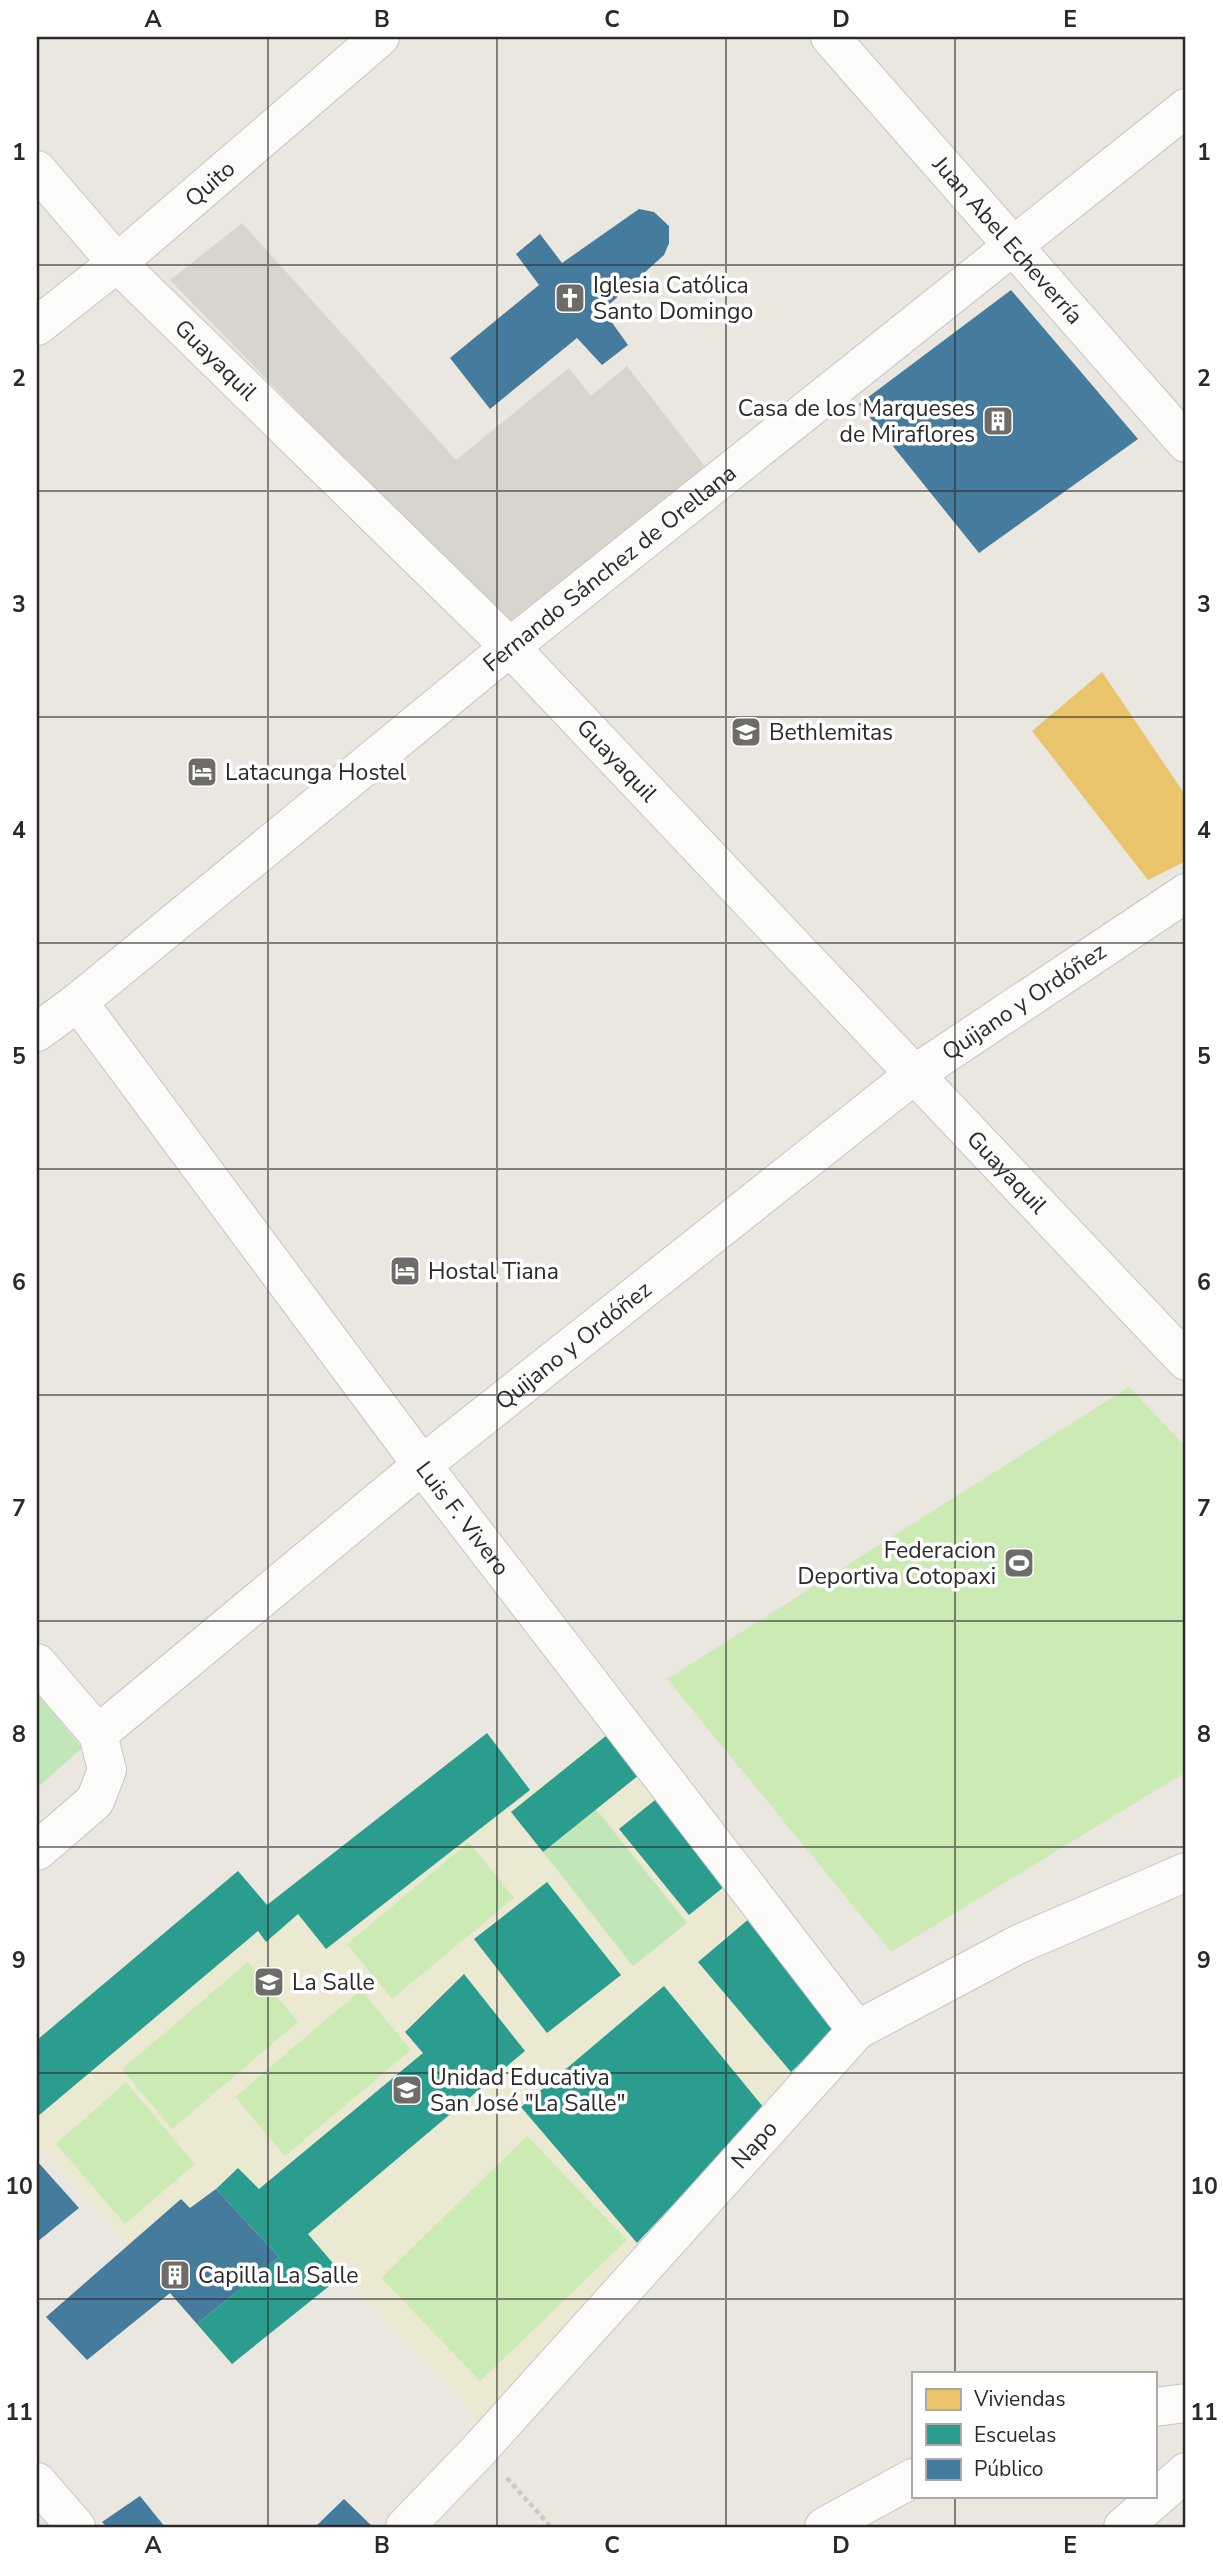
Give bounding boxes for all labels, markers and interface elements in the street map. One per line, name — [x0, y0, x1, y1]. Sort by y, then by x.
text: A — [144, 4, 162, 35]
text: B — [374, 4, 390, 35]
text: C — [604, 4, 620, 35]
text: D — [832, 4, 850, 35]
text: E — [1063, 4, 1077, 35]
text: 1 — [12, 137, 26, 168]
text: 1 — [1197, 137, 1211, 168]
street label: Juan Abel Echeverría — [925, 149, 1090, 331]
street label: Quito — [178, 153, 241, 214]
place label: Iglesia Católica Santo Domingo — [593, 270, 753, 327]
church icon: Iglesia Católica Santo Domingo — [553, 281, 587, 315]
street label: Guayaquil — [168, 312, 264, 407]
text: 2 — [12, 363, 26, 394]
text: 2 — [1197, 363, 1211, 394]
place label: Casa de los Marqueses de Miraflores — [738, 393, 975, 450]
building icon: Casa de los Marqueses de Miraflores — [981, 404, 1015, 438]
street label: Fernando Sánchez de Orellana — [476, 457, 742, 679]
text: 3 — [12, 589, 26, 620]
text: 3 — [1197, 589, 1211, 620]
street label: Guayaquil — [570, 712, 664, 809]
school or university icon: Bethlemitas — [729, 715, 763, 749]
place label: Bethlemitas — [769, 717, 893, 748]
hotel icon: Latacunga Hostel — [185, 755, 219, 789]
place label: Latacunga Hostel — [225, 757, 407, 788]
text: 4 — [12, 815, 26, 846]
text: 4 — [1197, 815, 1211, 846]
street label: Quijano y Ordóñez — [936, 936, 1112, 1067]
text: 5 — [12, 1041, 26, 1072]
text: 5 — [1197, 1041, 1211, 1072]
street label: Guayaquil — [960, 1124, 1054, 1220]
hotel icon: Hostal Tiana — [388, 1254, 422, 1288]
place label: Hostal Tiana — [428, 1256, 559, 1287]
text: 6 — [12, 1267, 26, 1298]
text: 6 — [1197, 1267, 1211, 1298]
street label: Quijano y Ordóñez — [489, 1274, 658, 1417]
street label: Luis F. Vivero — [409, 1455, 517, 1582]
text: 7 — [12, 1493, 26, 1524]
text: 7 — [1197, 1493, 1211, 1524]
place label: Federacion Deportiva Cotopaxi — [797, 1535, 996, 1592]
sports icon: Federacion Deportiva Cotopaxi — [1002, 1546, 1036, 1580]
text: 8 — [12, 1719, 26, 1750]
text: 8 — [1197, 1719, 1211, 1750]
text: 9 — [12, 1945, 26, 1976]
text: 9 — [1197, 1945, 1211, 1976]
school or university icon: La Salle — [252, 1965, 286, 1999]
place label: La Salle — [292, 1967, 375, 1998]
place label: Unidad Educativa San José "La Salle" — [430, 2062, 625, 2119]
school or university icon: Unidad Educativa San José "La Salle" — [390, 2073, 424, 2107]
street label: Napo — [724, 2113, 784, 2175]
text: 10 — [5, 2171, 33, 2202]
text: 10 — [1190, 2171, 1218, 2202]
building icon: Capilla La Salle — [158, 2258, 192, 2292]
place label: Capilla La Salle — [198, 2260, 358, 2291]
legend — [912, 2372, 1156, 2498]
text: Viviendas — [973, 2385, 1066, 2413]
text: 11 — [5, 2397, 33, 2428]
text: 11 — [1190, 2397, 1218, 2428]
text: Escuelas — [974, 2421, 1056, 2449]
text: Público — [974, 2455, 1043, 2483]
text: A — [144, 2530, 162, 2561]
text: B — [374, 2530, 390, 2561]
text: C — [604, 2530, 620, 2561]
text: D — [832, 2530, 850, 2561]
text: E — [1063, 2530, 1077, 2561]

